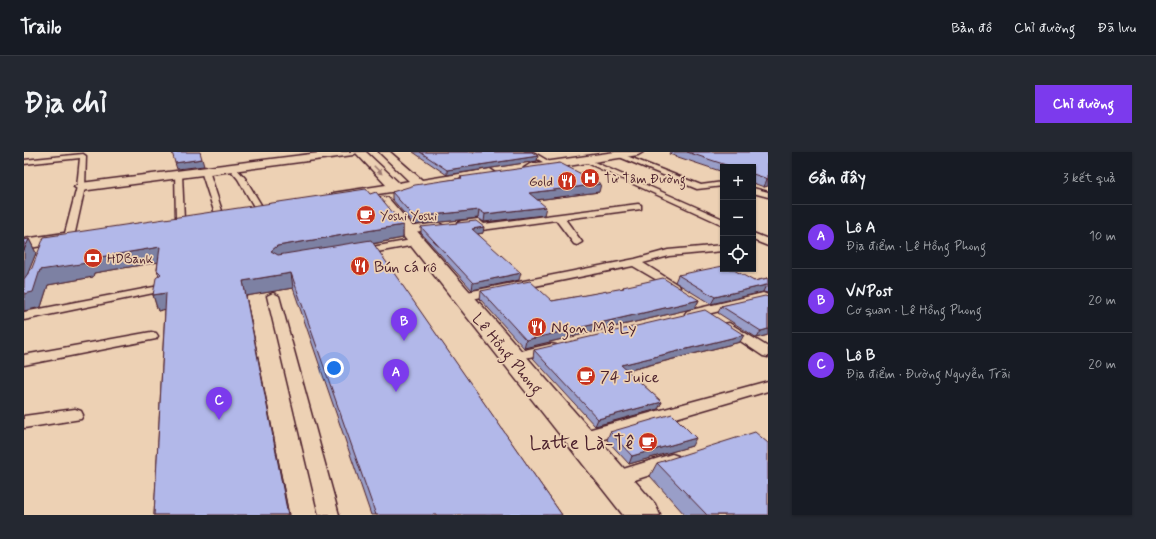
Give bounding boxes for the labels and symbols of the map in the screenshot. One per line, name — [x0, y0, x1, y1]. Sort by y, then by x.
one-way arrow — [373, 165, 383, 175]
hospital icon: Từ Tâm Đường — [579, 167, 601, 189]
restaurant icon: Gold — [556, 170, 578, 192]
place label: Từ Tâm Đường — [604, 171, 686, 190]
place label: Gold — [529, 174, 553, 191]
cafe icon: Yoshi Yoshi — [355, 204, 377, 226]
place label: Yoshi Yoshi — [380, 208, 437, 225]
bank icon: HDBank — [82, 247, 104, 269]
place label: HDBank — [107, 251, 154, 268]
restaurant icon: Bún cá rô — [349, 255, 371, 277]
place label: Bún cá rô — [374, 257, 437, 278]
pin: B — [391, 308, 417, 341]
street label: Lê Hồng Phong — [466, 309, 547, 399]
restaurant icon: Ngon Mê Ly — [526, 316, 548, 338]
place label: Ngon Mê Ly — [551, 318, 636, 340]
your location — [324, 358, 344, 378]
pin: A — [383, 359, 409, 392]
cafe icon: 74 Juice — [575, 365, 597, 387]
place label: 74 Juice — [600, 367, 660, 388]
pin: C — [206, 387, 232, 420]
place label: Latte Là-Tê — [530, 431, 634, 456]
cafe icon: Latte Là-Tê — [637, 431, 659, 453]

